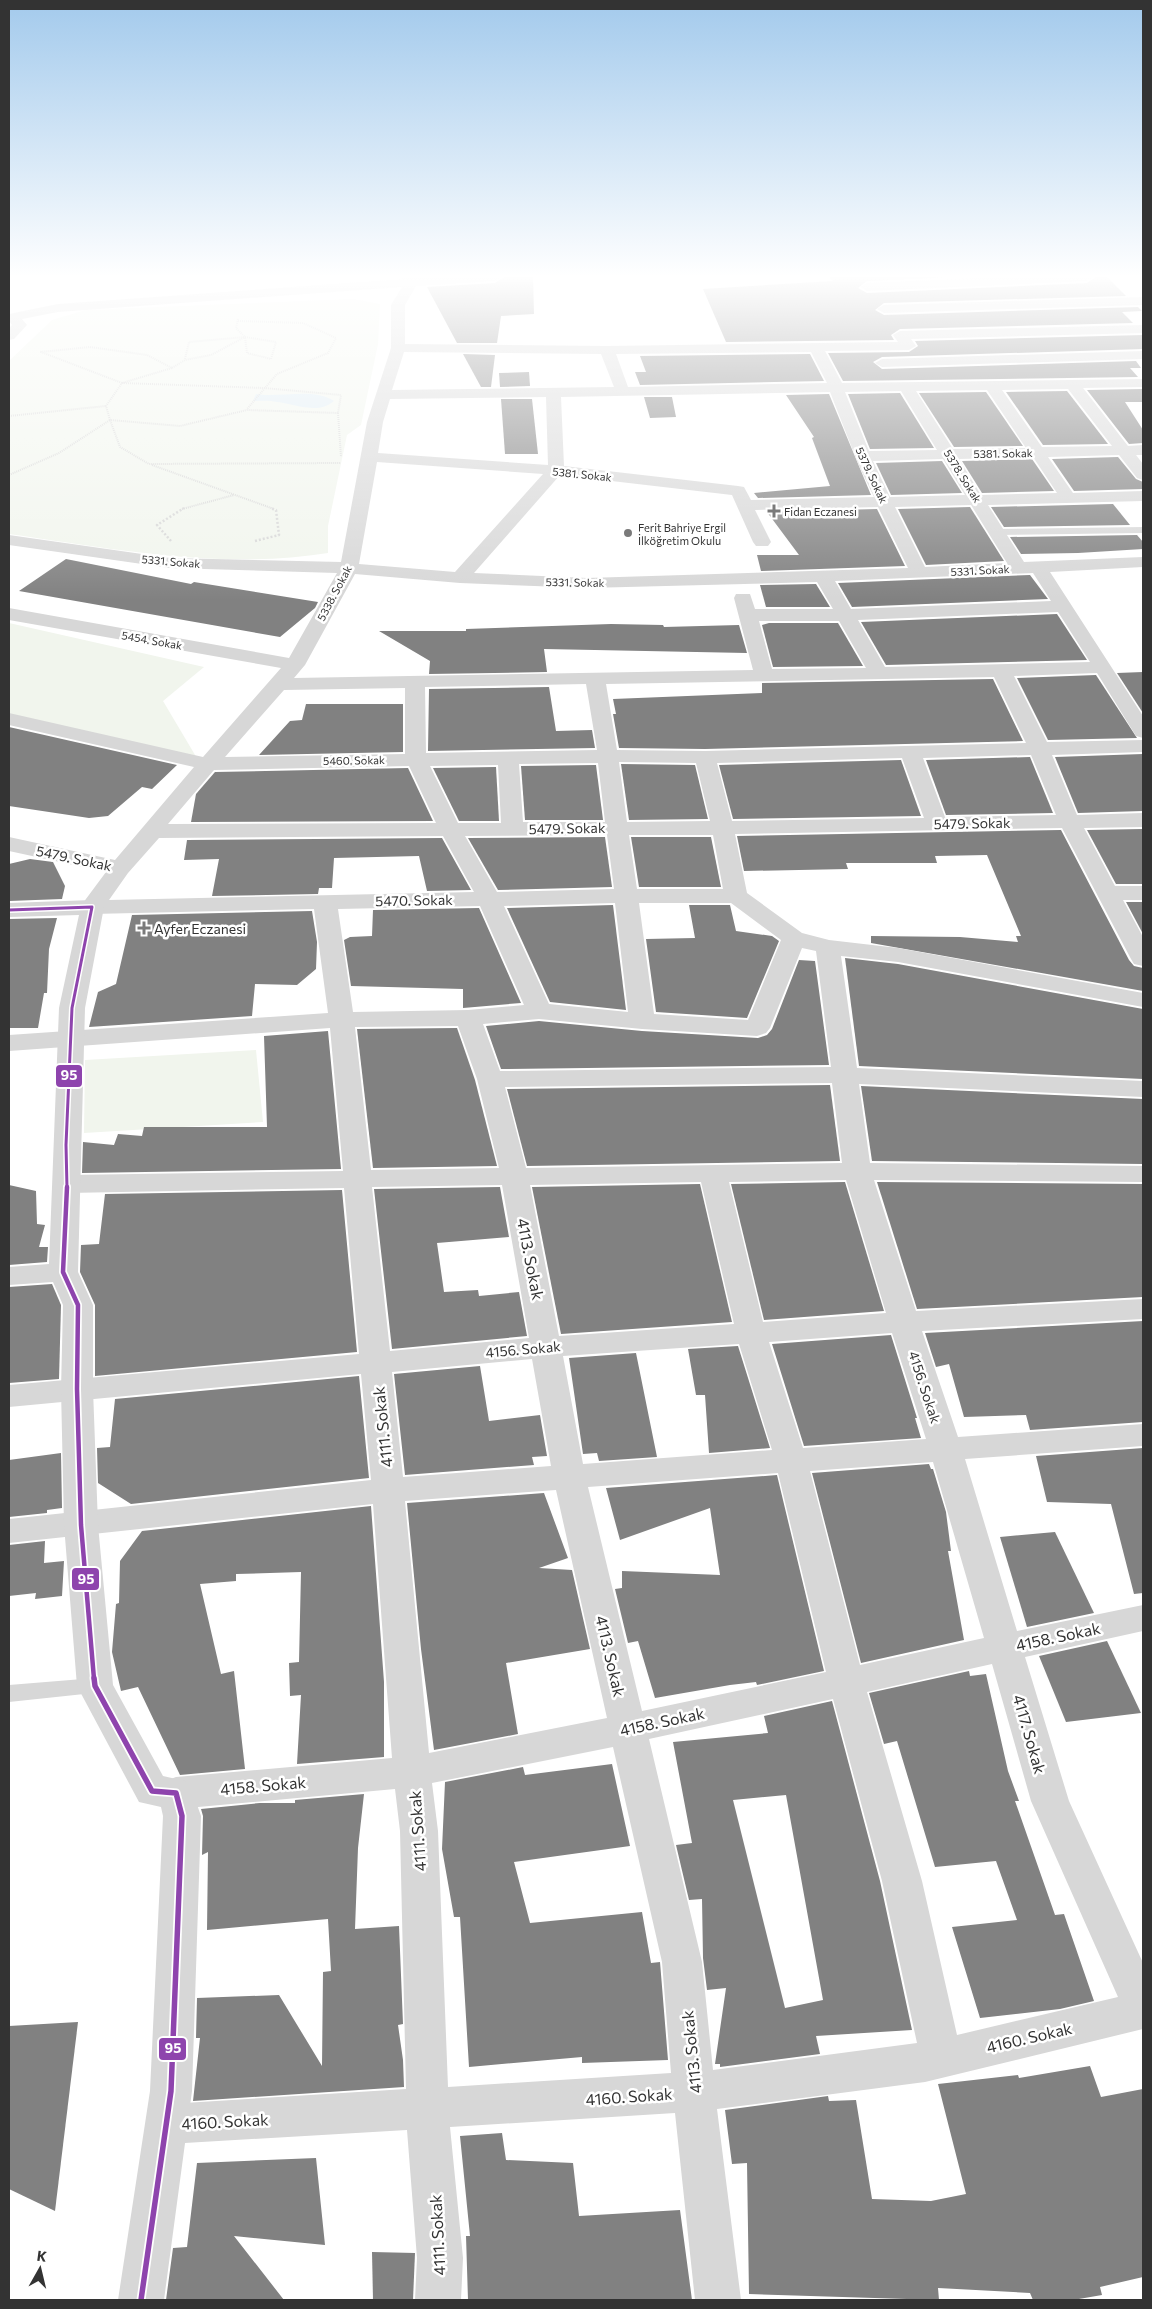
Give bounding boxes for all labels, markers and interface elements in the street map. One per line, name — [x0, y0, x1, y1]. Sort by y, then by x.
street label: 5379. Sokak — [853, 445, 891, 505]
street label: 5381. Sokak — [973, 446, 1033, 460]
street label: 5378. Sokak — [942, 447, 984, 505]
street label: 5381. Sokak — [552, 464, 612, 484]
marker: Fidan Eczanesi — [768, 505, 780, 517]
place label: Fidan Eczanesi — [784, 505, 857, 518]
place label: Ferit Bahriye Ergil İlköğretim Okulu — [638, 521, 726, 547]
marker: Ferit Bahriye Ergil İlköğretim Okulu — [622, 527, 634, 539]
street label: 5331. Sokak — [141, 552, 201, 570]
street label: 5331. Sokak — [950, 562, 1010, 578]
street label: 5338. Sokak — [314, 563, 354, 623]
street label: 5331. Sokak — [545, 575, 605, 589]
street label: 5454. Sokak — [121, 628, 183, 652]
street label: 5460. Sokak — [323, 753, 385, 767]
street label: 5479. Sokak — [933, 814, 1011, 832]
street label: 5479. Sokak — [528, 819, 606, 837]
street label: 5479. Sokak — [35, 842, 114, 874]
street label: 5470. Sokak — [375, 891, 453, 909]
place label: Ayfer Eczanesi — [154, 920, 246, 937]
marker: Ayfer Eczanesi — [138, 922, 150, 934]
line badge: 95 — [55, 1064, 83, 1088]
text: 95 — [61, 1066, 77, 1083]
street label: 4113. Sokak — [514, 1216, 548, 1302]
street label: 4156. Sokak — [485, 1337, 562, 1361]
street label: 4156. Sokak — [905, 1349, 945, 1426]
street label: 4111. Sokak — [368, 1385, 396, 1468]
line badge: 95 — [71, 1567, 100, 1591]
text: 95 — [78, 1570, 94, 1587]
street label: 4113. Sokak — [592, 1613, 630, 1699]
street label: 4158. Sokak — [1014, 1618, 1102, 1654]
street label: 4117. Sokak — [1010, 1692, 1050, 1776]
street label: 4158. Sokak — [618, 1703, 706, 1739]
street label: 4158. Sokak — [219, 1772, 307, 1798]
street label: 4111. Sokak — [405, 1790, 429, 1872]
street label: 4113. Sokak — [677, 2009, 705, 2094]
street label: 4160. Sokak — [984, 2018, 1074, 2056]
line badge: 95 — [158, 2037, 187, 2061]
text: 95 — [165, 2039, 181, 2056]
street label: 4160. Sokak — [585, 2083, 674, 2109]
street label: 4160. Sokak — [181, 2109, 269, 2133]
street label: 4111. Sokak — [425, 2194, 449, 2276]
north arrow — [15, 2244, 65, 2294]
text: K — [36, 2247, 48, 2265]

